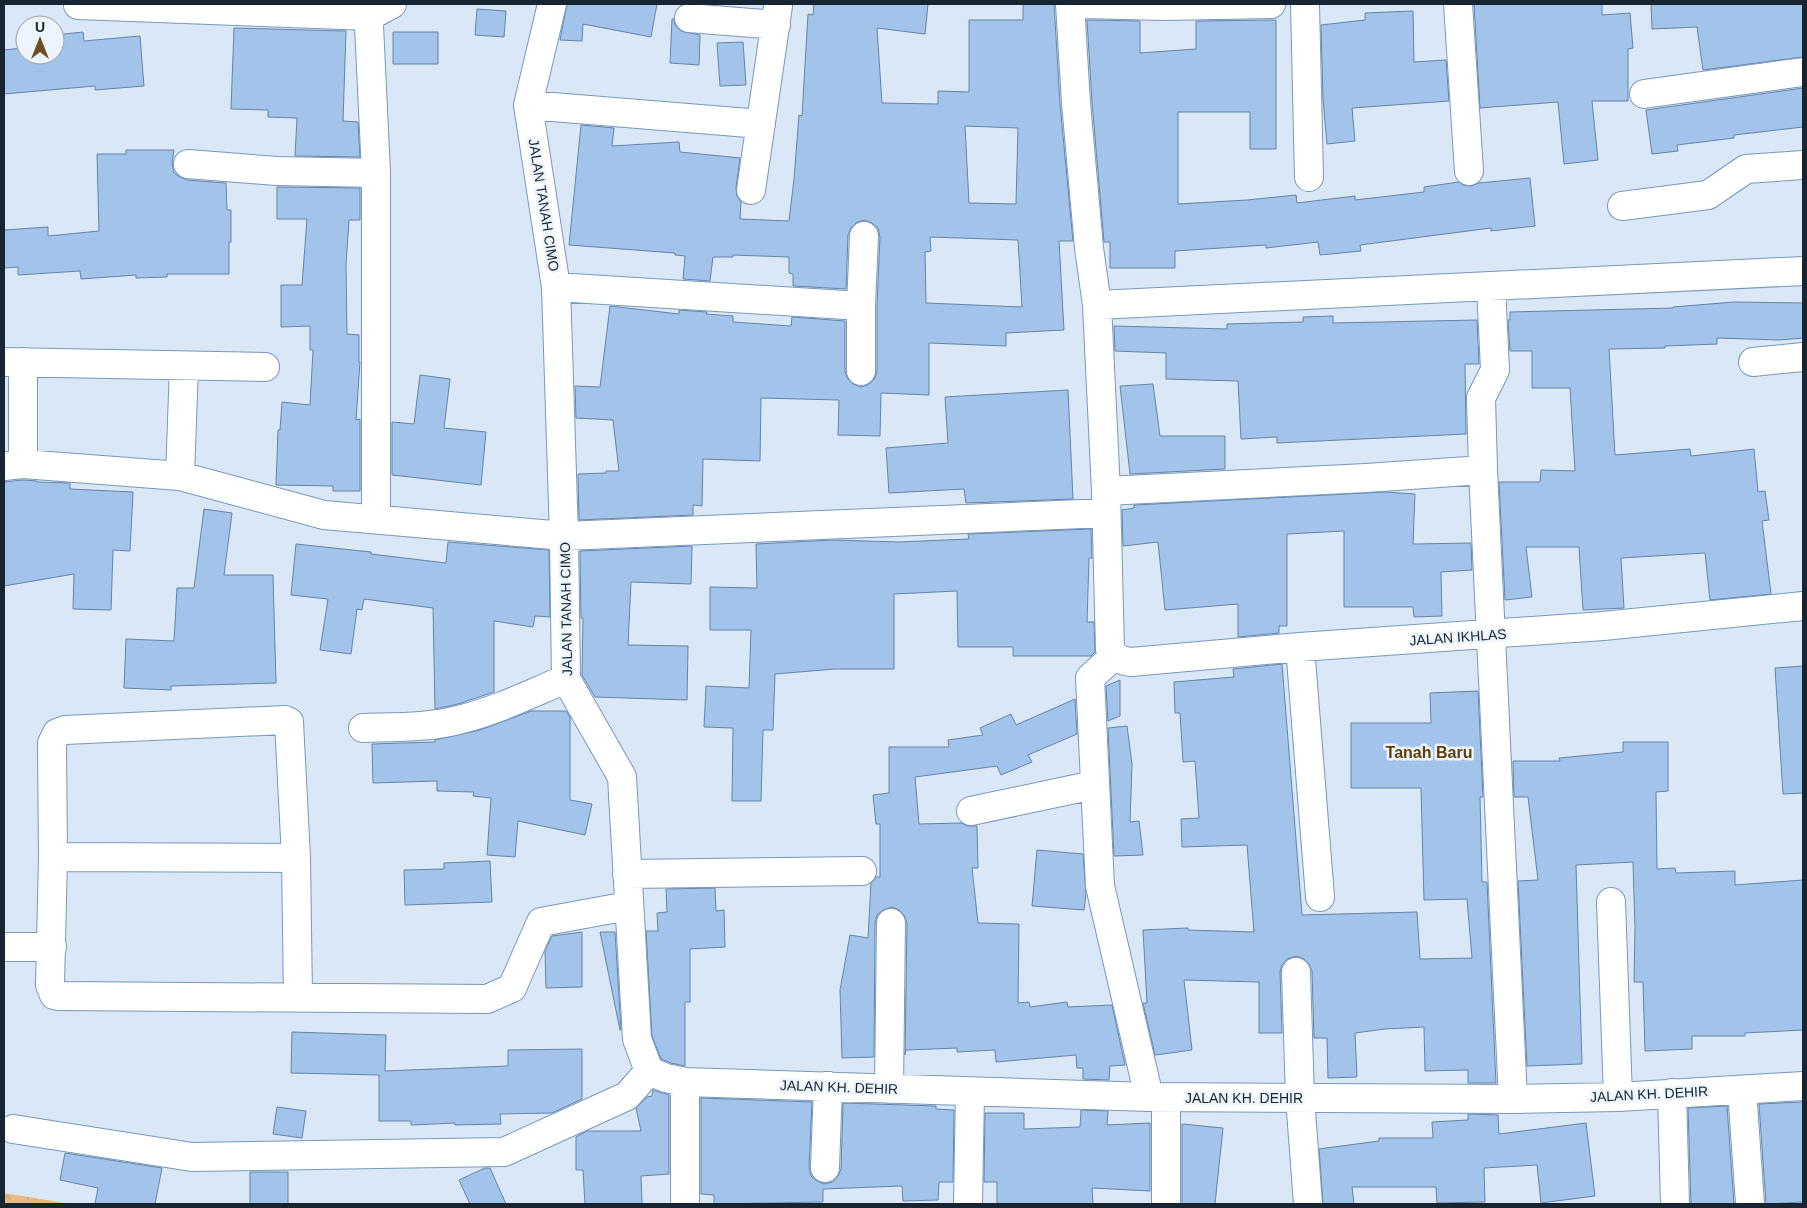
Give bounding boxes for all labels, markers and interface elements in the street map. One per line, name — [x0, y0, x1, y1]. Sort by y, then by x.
north arrow — [15, 15, 65, 65]
text: U — [35, 19, 45, 35]
street label: JALAN TANAH CIMO — [526, 138, 562, 273]
street label: JALAN TANAH CIMO — [557, 542, 575, 676]
street label: JALAN IKHLAS — [1409, 626, 1507, 648]
district label: Tanah Baru — [1386, 744, 1472, 761]
street label: JALAN KH. DEHIR — [780, 1077, 898, 1097]
street label: JALAN KH. DEHIR — [1590, 1083, 1708, 1105]
street label: JALAN KH. DEHIR — [1185, 1090, 1303, 1106]

